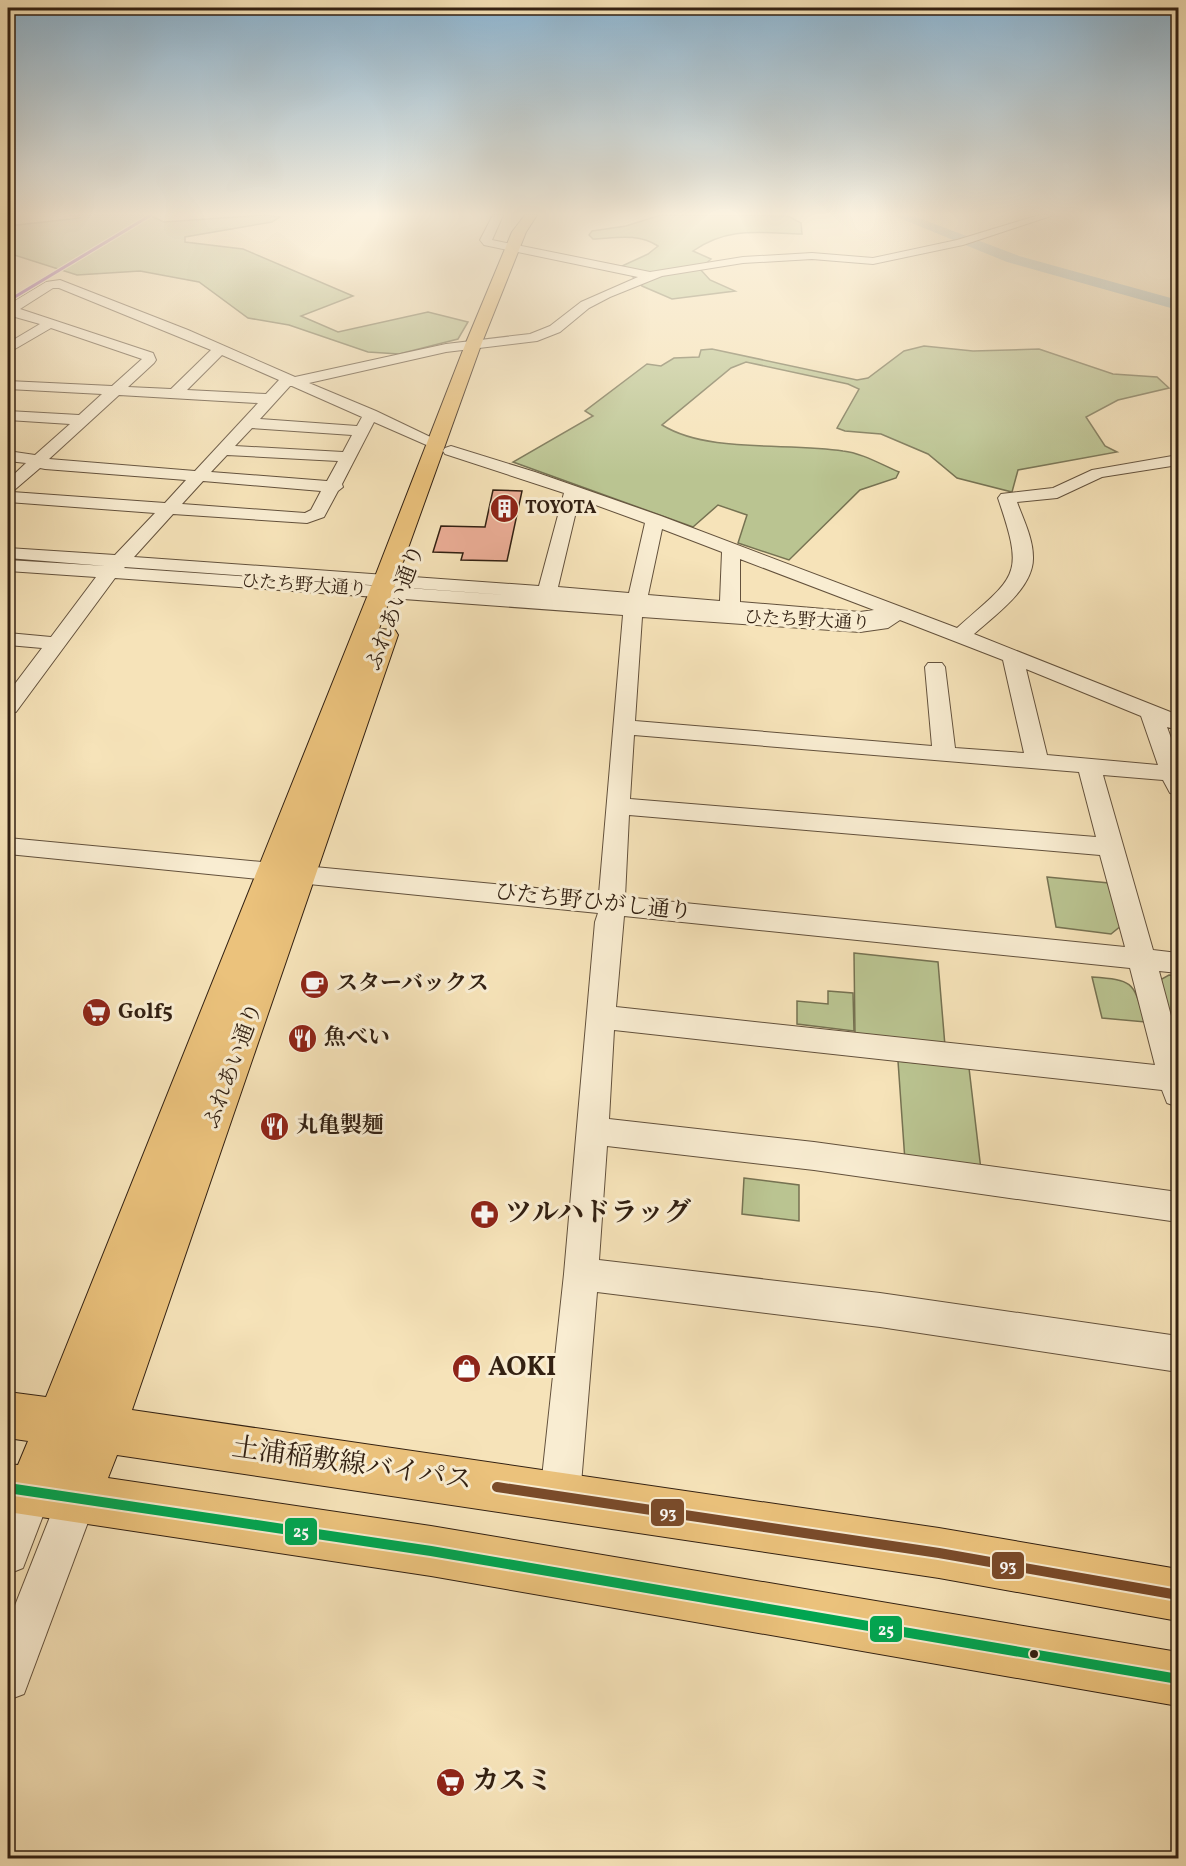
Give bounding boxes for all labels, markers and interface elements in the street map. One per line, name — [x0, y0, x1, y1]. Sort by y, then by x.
building icon: TOYOTA — [488, 492, 520, 524]
place label: TOYOTA — [525, 496, 597, 521]
street label: ふれあい通り — [359, 541, 433, 675]
street label: ひたち野大通り — [240, 569, 368, 603]
street label: ひたち野大通り — [743, 605, 871, 637]
street label: ひたち野ひがし通り — [493, 877, 693, 929]
cafe icon: スターバックス — [299, 968, 331, 1000]
place label: スターバックス — [336, 969, 489, 1000]
supermarket icon: Golf5 — [81, 996, 113, 1028]
place label: Golf5 — [118, 997, 173, 1028]
street label: ふれあい通り — [197, 999, 271, 1133]
restaurant icon: 魚べい — [287, 1022, 319, 1054]
place label: 魚べい — [324, 1023, 390, 1054]
restaurant icon: 丸亀製麺 — [259, 1110, 291, 1142]
place label: 丸亀製麺 — [296, 1111, 384, 1142]
place label: ツルハドラッグ — [505, 1195, 691, 1233]
pharmacy icon: ツルハドラッグ — [468, 1198, 500, 1230]
place label: AOKI — [488, 1349, 556, 1387]
shop icon: AOKI — [451, 1352, 483, 1384]
street label: 土浦稲敷線バイパス — [229, 1429, 475, 1501]
line badge: 93 — [650, 1498, 685, 1527]
text: 93 — [660, 1503, 676, 1525]
line badge: 25 — [284, 1517, 318, 1546]
text: 25 — [293, 1522, 309, 1544]
line badge: 93 — [991, 1551, 1025, 1580]
text: 93 — [1000, 1556, 1016, 1578]
line badge: 25 — [869, 1615, 903, 1643]
text: 25 — [878, 1620, 894, 1642]
unlabelled marker — [1028, 1648, 1040, 1660]
place label: カスミ — [472, 1763, 553, 1801]
supermarket icon: カスミ — [435, 1766, 467, 1798]

